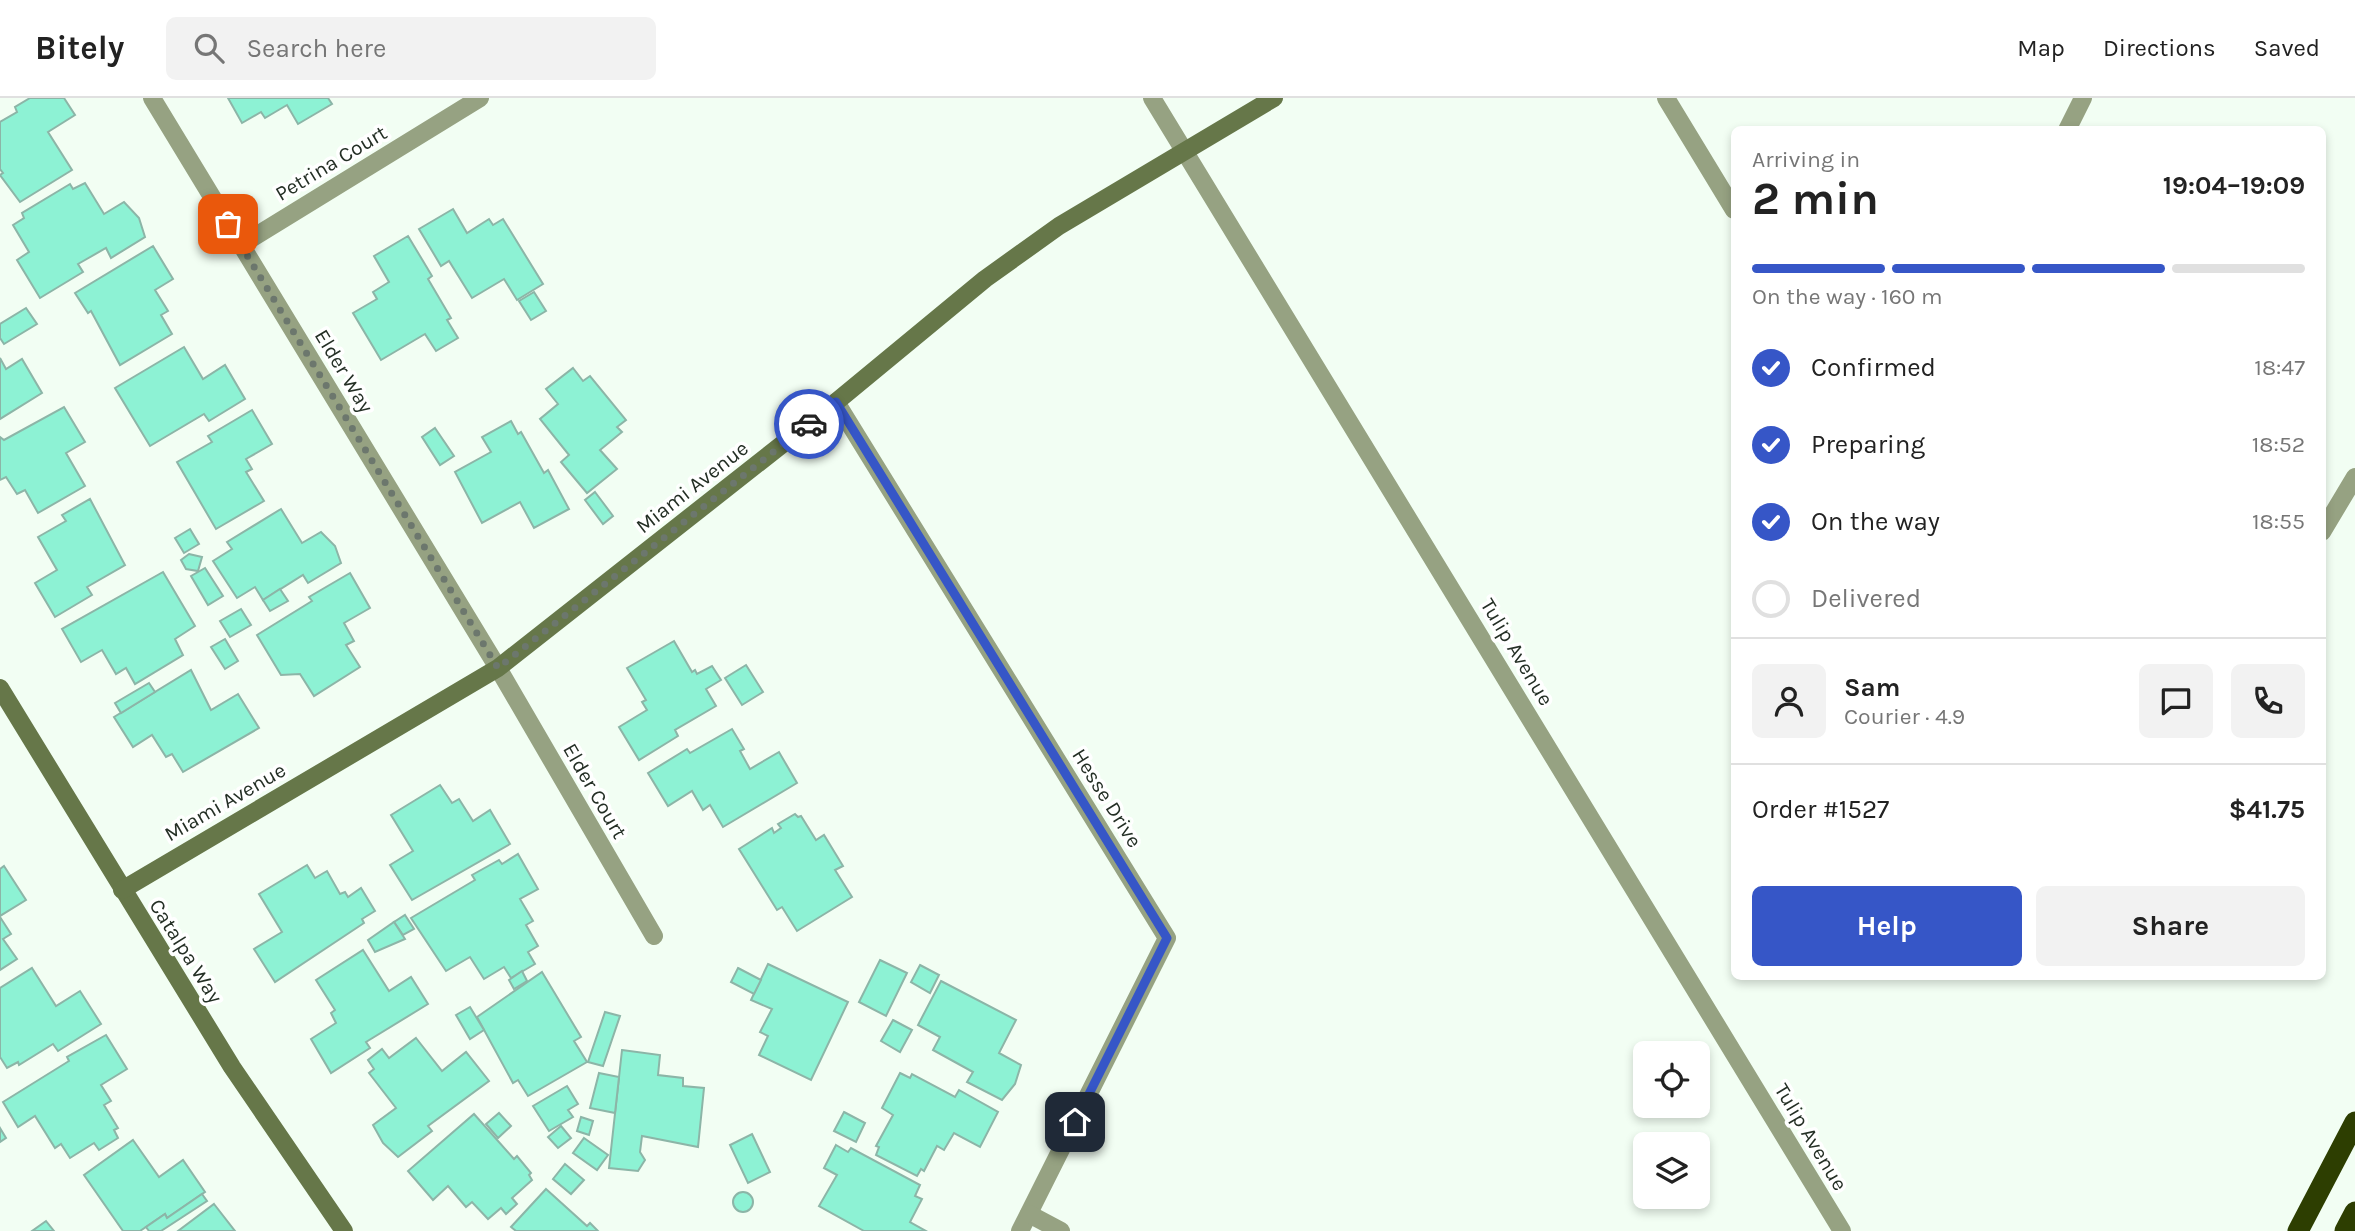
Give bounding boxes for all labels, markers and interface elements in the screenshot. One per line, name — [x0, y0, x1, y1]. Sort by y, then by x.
search box — [166, 17, 656, 80]
text: Bitely — [35, 29, 124, 67]
icon: search — [190, 29, 228, 67]
text: Search here — [246, 33, 386, 64]
text: Map — [2017, 34, 2065, 62]
text: Directions — [2103, 34, 2216, 62]
text: Saved — [2254, 34, 2320, 62]
street label: Petrina Court — [271, 120, 391, 206]
text: Arriving in — [1752, 146, 1860, 173]
text: 19:04–19:09 — [2163, 170, 2305, 201]
text: 2 min — [1752, 172, 1879, 226]
pin — [198, 194, 258, 254]
icon: bag — [209, 205, 247, 243]
text: On the way · 160 m — [1752, 283, 1942, 310]
street label: Elder Way — [310, 325, 378, 417]
icon: check — [1752, 349, 1790, 387]
text: Confirmed — [1811, 352, 1936, 383]
text: 18:47 — [2254, 354, 2305, 381]
courier — [774, 389, 844, 459]
icon: car — [790, 405, 828, 443]
icon: check — [1752, 426, 1790, 464]
text: Preparing — [1811, 429, 1925, 460]
text: 18:52 — [2252, 431, 2305, 458]
street label: Miami Avenue — [631, 436, 753, 538]
icon: check — [1752, 503, 1790, 541]
text: On the way — [1811, 506, 1940, 537]
text: 18:55 — [2252, 508, 2305, 535]
text: Delivered — [1811, 583, 1921, 614]
street label: Tulip Avenue — [1476, 594, 1558, 710]
button: person — [1752, 664, 1826, 738]
button: chat — [2139, 664, 2213, 738]
button: phone — [2231, 664, 2305, 738]
text: Sam — [1844, 672, 1900, 703]
text: Courier · 4.9 — [1844, 703, 1965, 730]
street label: Elder Court — [558, 739, 632, 843]
street label: Hesse Drive — [1067, 744, 1147, 852]
street label: Miami Avenue — [160, 758, 290, 846]
text: Order #1527 — [1752, 794, 1889, 825]
text: $41.75 — [2229, 794, 2305, 825]
button: Help — [1752, 886, 2022, 966]
button: Share — [2036, 886, 2305, 966]
street label: Catalpa Way — [145, 895, 228, 1008]
map controls — [1633, 1041, 1710, 1209]
button: locate — [1633, 1041, 1710, 1118]
street label: Tulip Avenue — [1770, 1079, 1852, 1195]
pin — [1045, 1092, 1105, 1152]
icon: home — [1056, 1103, 1094, 1141]
button: layers — [1633, 1132, 1710, 1209]

